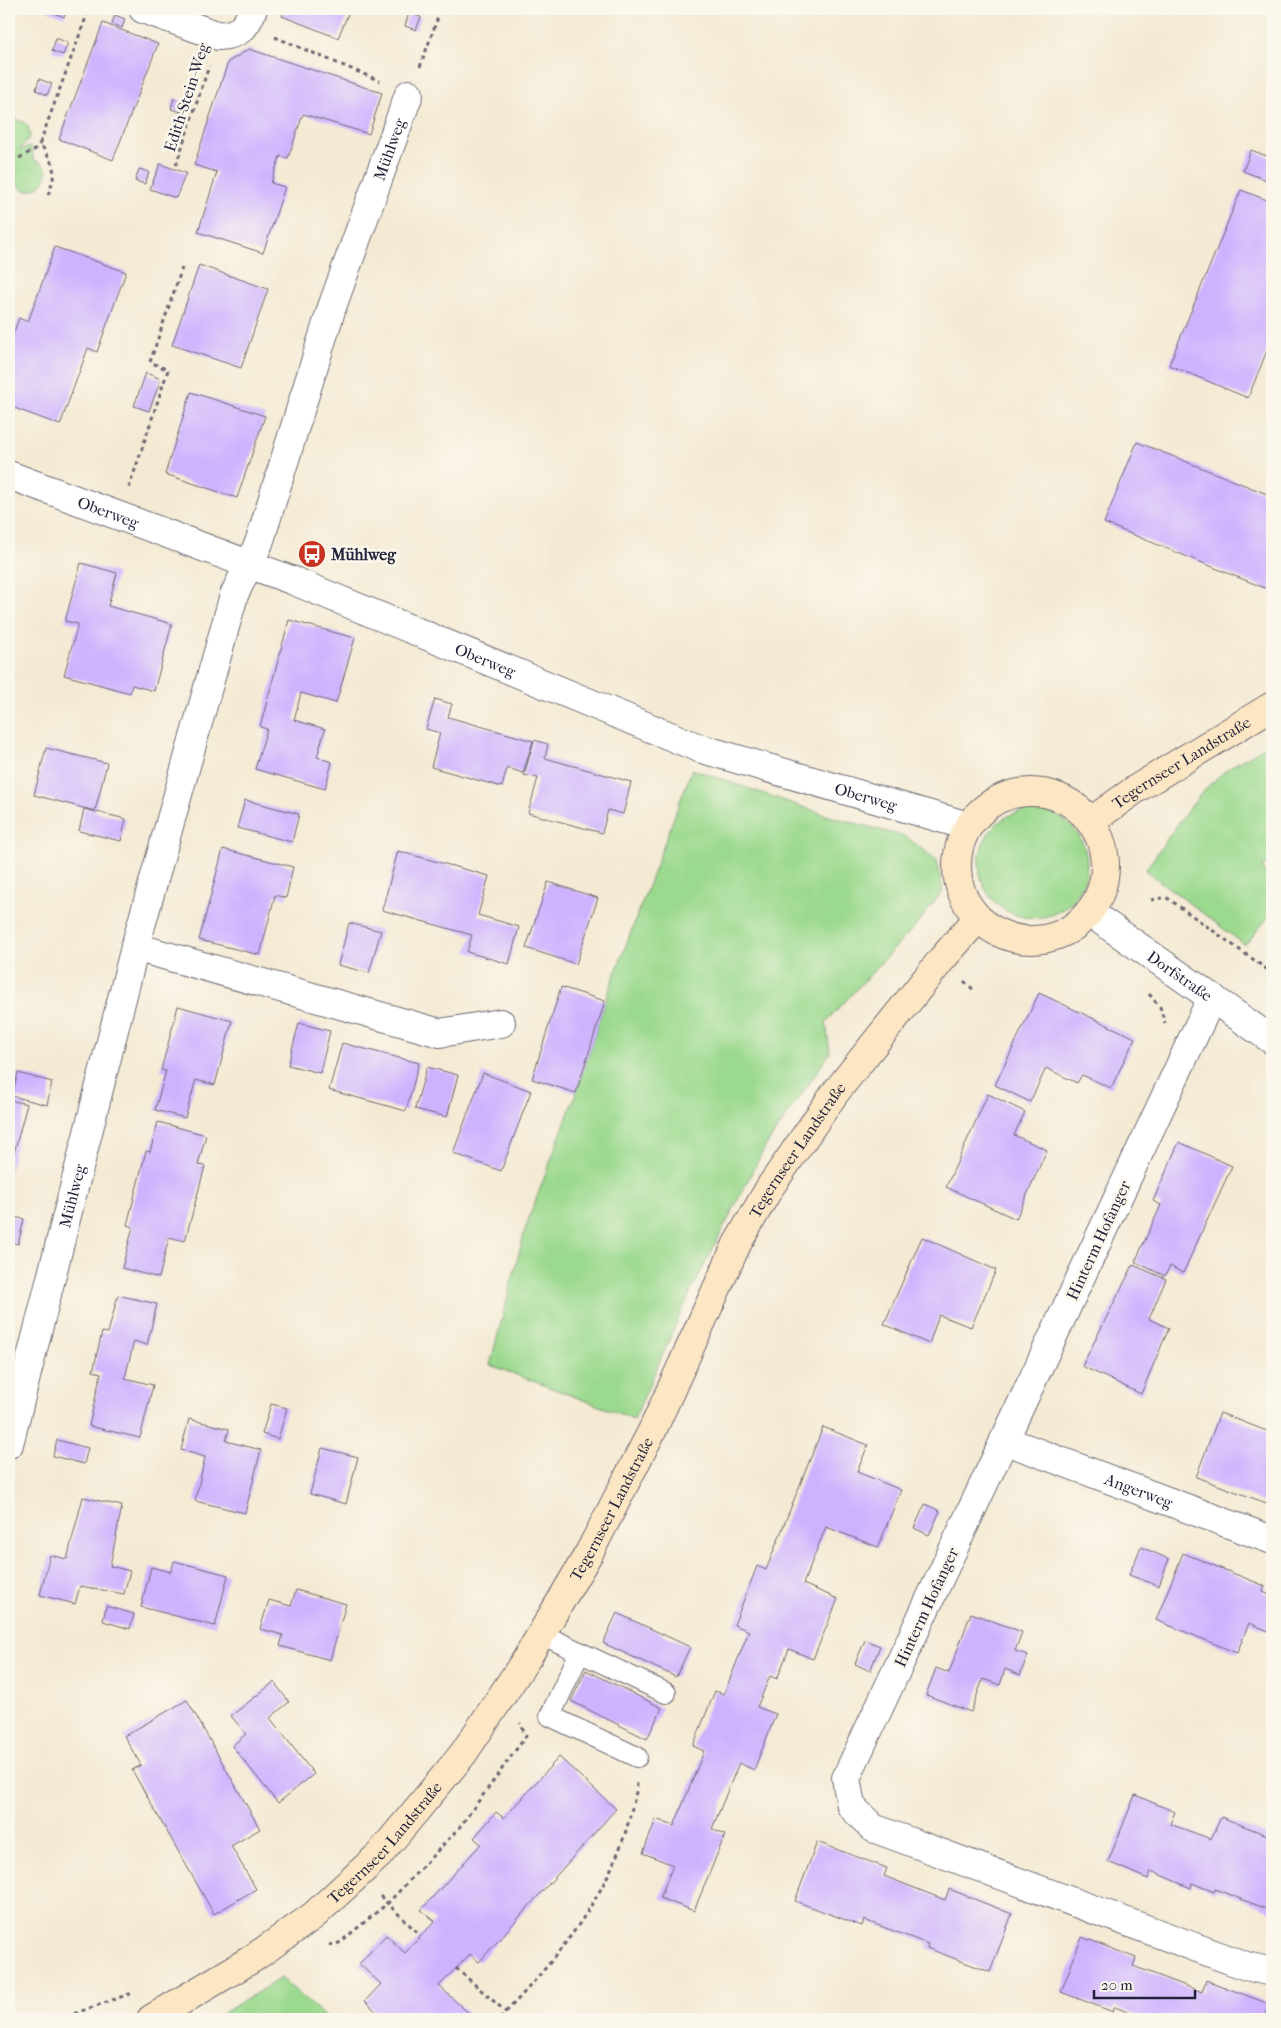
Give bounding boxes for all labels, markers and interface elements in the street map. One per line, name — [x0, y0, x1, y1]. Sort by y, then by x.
street label: Edith-Stein-Weg — [160, 40, 213, 154]
street label: Mühlweg — [370, 115, 410, 183]
street label: Oberweg — [75, 492, 142, 533]
bus stop icon: Mühlweg — [297, 539, 327, 569]
place label: Mühlweg — [330, 545, 396, 565]
street label: Oberweg — [452, 639, 519, 681]
street label: Tegernseer Landstraße — [1108, 712, 1254, 813]
street label: Oberweg — [832, 779, 900, 815]
street label: Dorfstraße — [1144, 947, 1216, 1005]
street label: Tegernseer Landstraße — [745, 1079, 850, 1221]
street label: Mühlweg — [55, 1162, 90, 1230]
street label: Hinterm Hofanger — [1062, 1177, 1134, 1303]
street label: Tegernseer Landstraße — [566, 1434, 657, 1584]
street label: Angerweg — [1101, 1469, 1176, 1512]
street label: Hinterm Hofanger — [890, 1544, 962, 1670]
street label: Tegernseer Landstraße — [324, 1778, 446, 1908]
scale bar — [1094, 1968, 1195, 2000]
text: 20 m — [1101, 1976, 1133, 1994]

